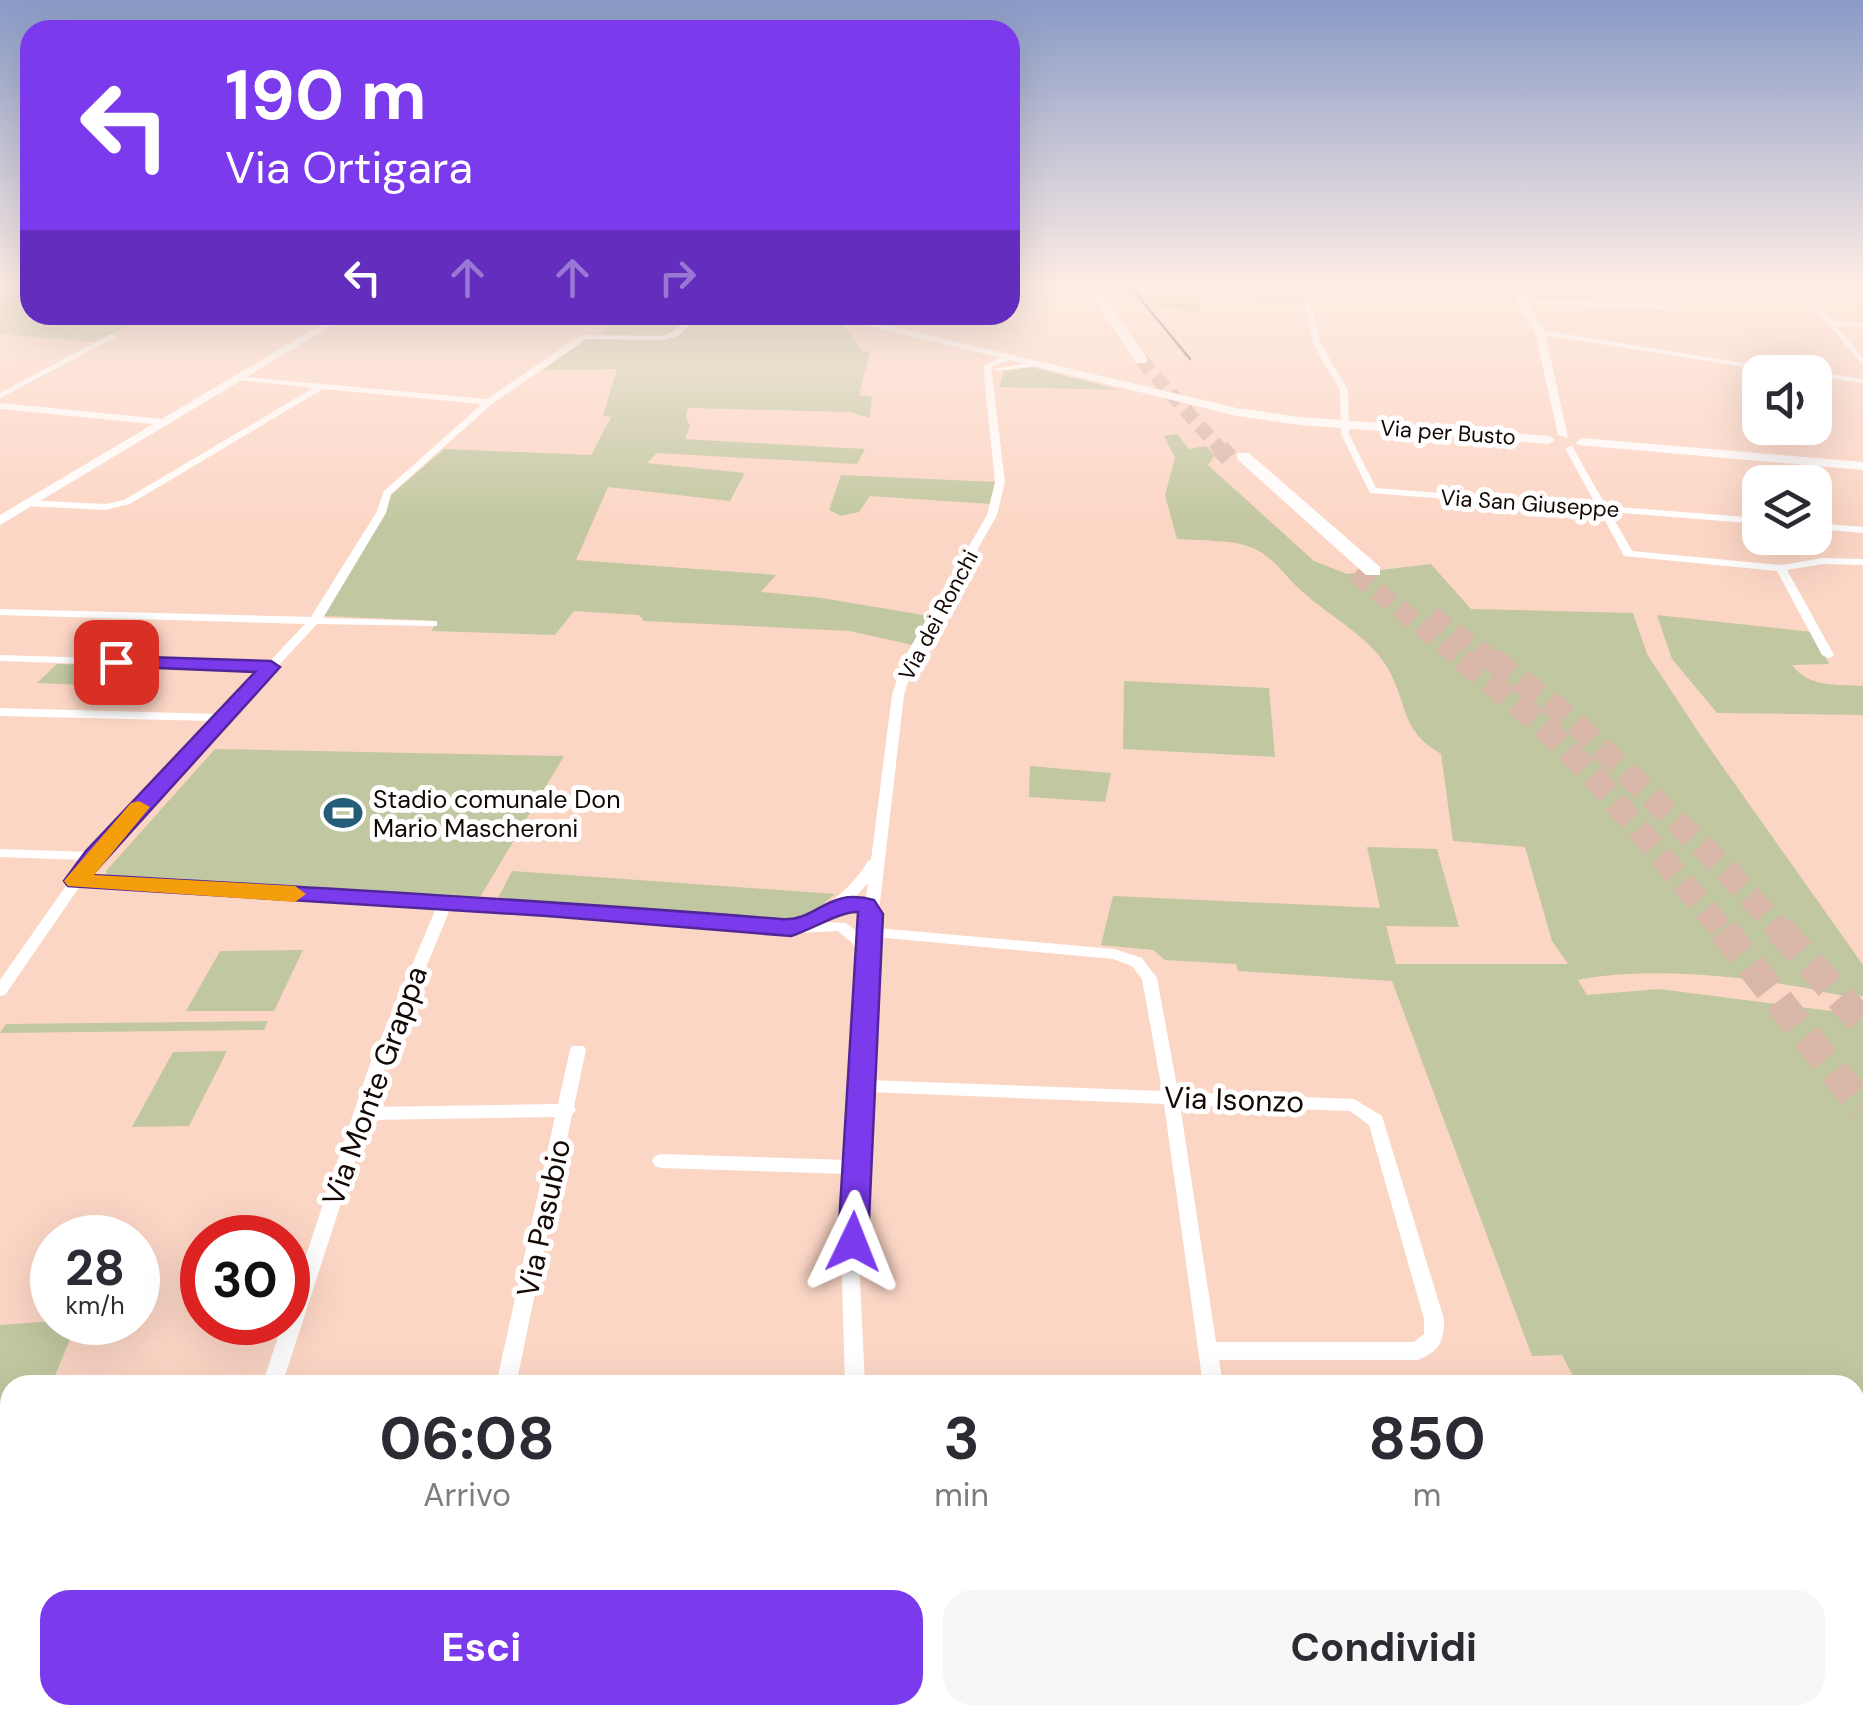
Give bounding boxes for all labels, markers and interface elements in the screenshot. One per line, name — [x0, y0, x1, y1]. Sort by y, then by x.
text: 190 m — [225, 50, 427, 141]
icon: left — [60, 60, 190, 190]
text: Via Ortigara — [225, 138, 473, 197]
icon: left — [335, 250, 390, 305]
icon: ahead — [440, 250, 495, 305]
icon: ahead — [545, 250, 600, 305]
icon: right — [650, 250, 705, 305]
map controls — [1742, 355, 1832, 555]
button: sound — [1742, 355, 1832, 445]
street label: Via per Busto — [1379, 413, 1517, 452]
button: layers — [1742, 465, 1832, 555]
street label: Via San Giuseppe — [1440, 483, 1620, 524]
street label: Via dei Ronchi — [892, 545, 985, 686]
pin — [74, 620, 159, 705]
icon: arrive — [89, 635, 144, 690]
place label: Stadio comunale Don Mario Mascheroni — [373, 783, 621, 845]
sports icon: Stadio comunale Don Mario Mascheroni — [322, 792, 364, 834]
street label: Via Monte Grappa — [313, 961, 436, 1211]
street label: Via Isonzo — [1163, 1078, 1305, 1121]
street label: Via Pasubio — [508, 1135, 579, 1301]
position arrow — [801, 1190, 905, 1294]
speed limit sign: 30 — [180, 1215, 310, 1345]
text: 28 — [65, 1235, 125, 1301]
text: km/h — [65, 1289, 125, 1322]
text: 06:08 — [379, 1399, 555, 1478]
text: 3 — [944, 1399, 980, 1478]
text: 850 — [1368, 1399, 1486, 1478]
text: Arrivo — [423, 1474, 511, 1516]
text: min — [934, 1474, 989, 1516]
text: m — [1413, 1474, 1441, 1516]
button: Esci — [40, 1590, 923, 1705]
button: Condividi — [943, 1590, 1825, 1705]

